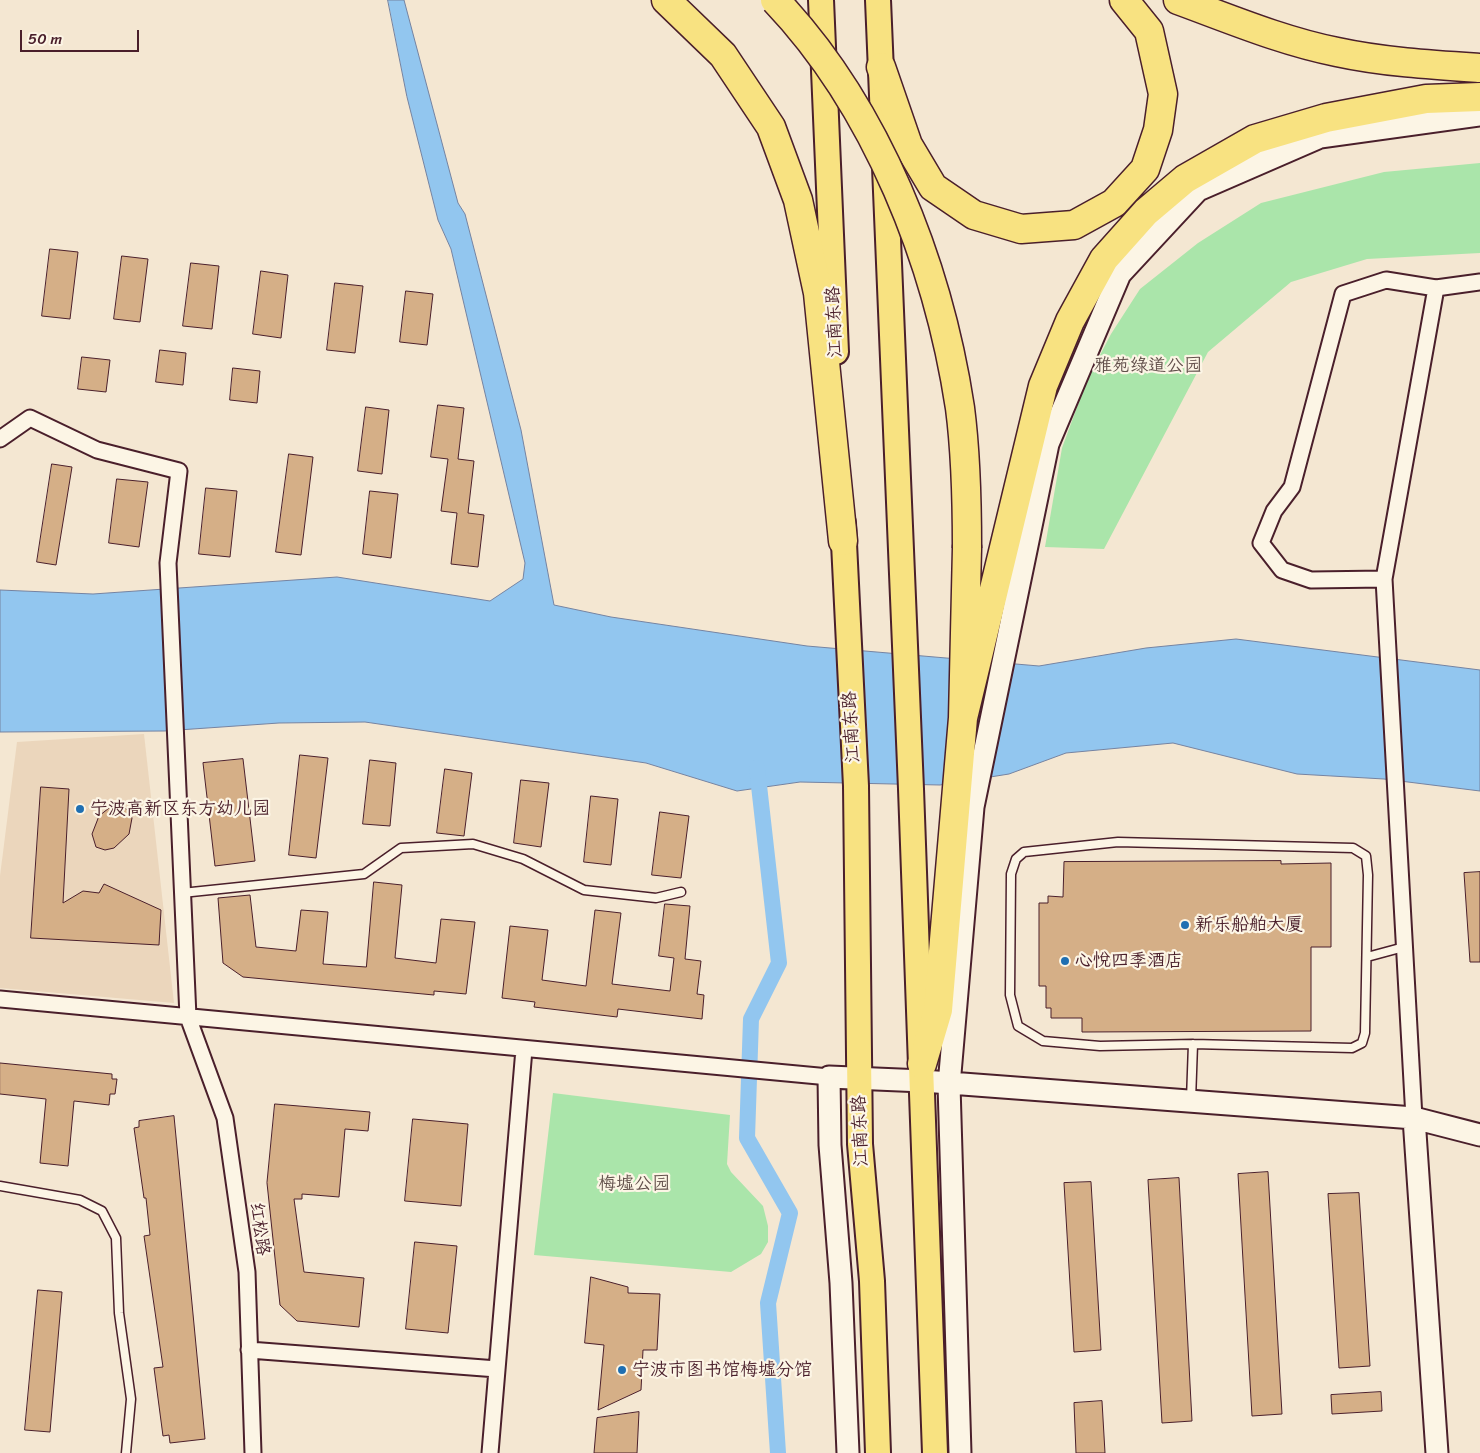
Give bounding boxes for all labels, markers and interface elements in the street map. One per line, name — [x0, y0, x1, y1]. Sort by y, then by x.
scale bar — [22, 20, 141, 52]
text: 50 m — [28, 26, 62, 52]
street label: 江南东路 — [823, 286, 847, 358]
park label: 雅苑绿道公园 — [1094, 355, 1202, 377]
street label: 江南东路 — [839, 690, 865, 764]
place label: 宁波高新区东方幼儿园 — [90, 798, 270, 820]
marker: 宁波高新区东方幼儿园 — [74, 803, 86, 815]
place label: 新乐船舶大厦 — [1195, 914, 1303, 936]
marker: 新乐船舶大厦 — [1179, 919, 1191, 931]
place label: 心悦四季酒店 — [1075, 950, 1183, 972]
marker: 心悦四季酒店 — [1059, 955, 1071, 967]
street label: 江南东路 — [849, 1095, 873, 1167]
park label: 梅墟公园 — [598, 1173, 670, 1195]
street label: 红松路 — [245, 1201, 273, 1257]
place label: 宁波市图书馆梅墟分馆 — [632, 1359, 812, 1381]
marker: 宁波市图书馆梅墟分馆 — [616, 1364, 628, 1376]

